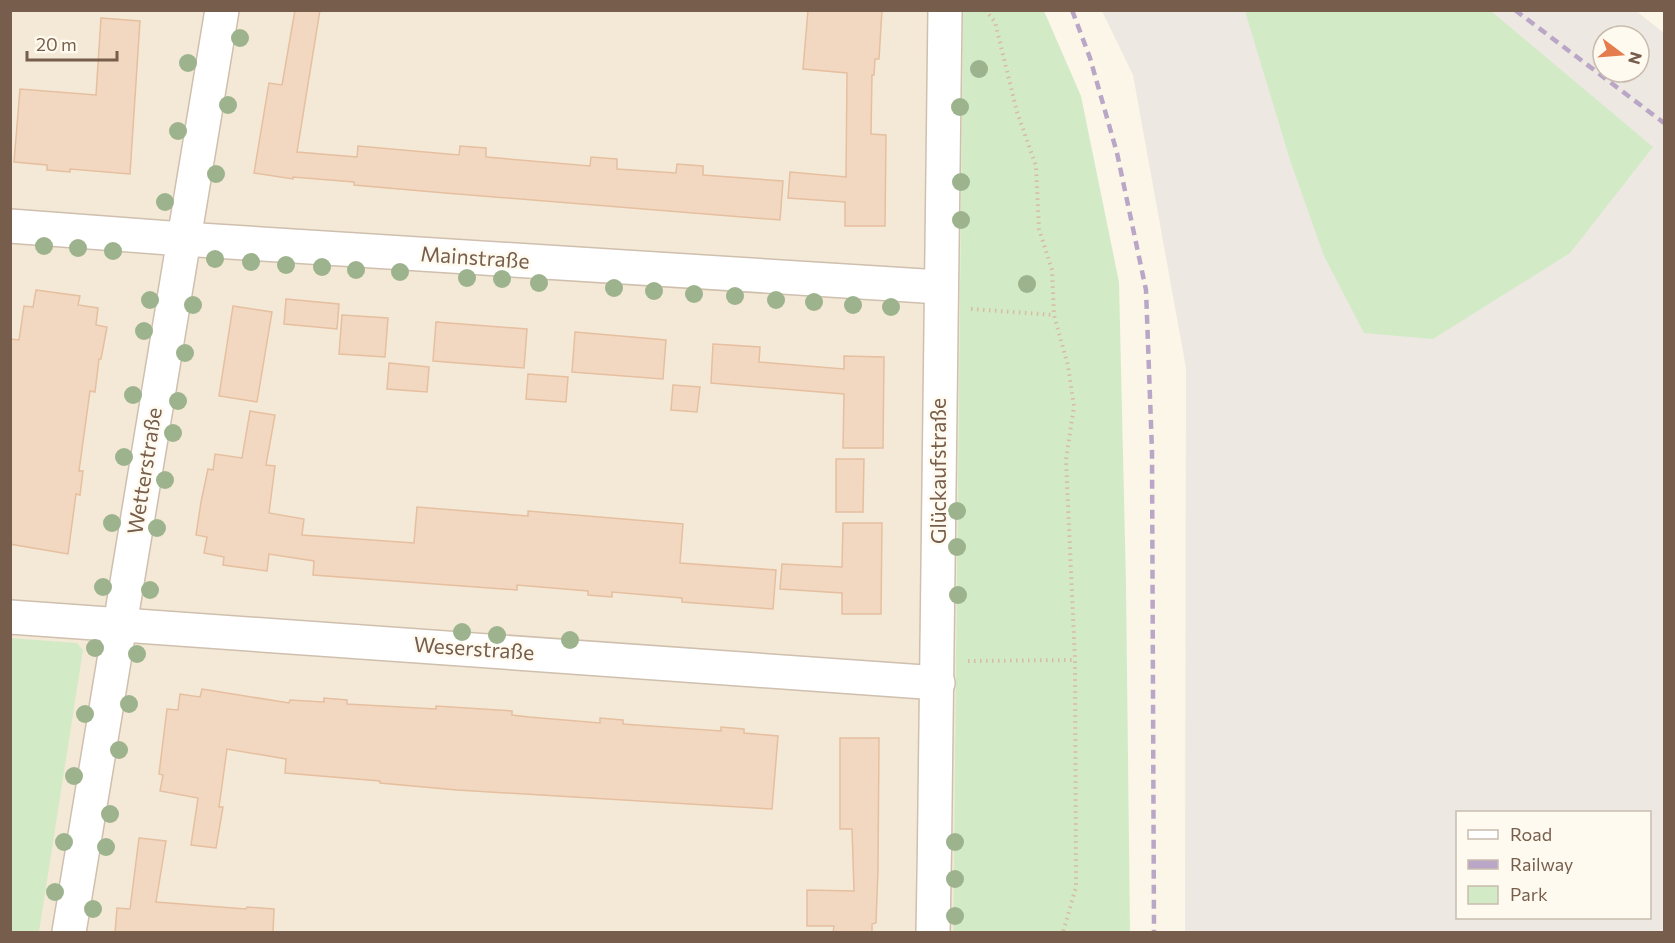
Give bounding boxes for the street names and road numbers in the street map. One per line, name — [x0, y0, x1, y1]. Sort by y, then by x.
street label: Mainstraße — [420, 240, 531, 273]
street label: Glückaufstraße — [925, 398, 950, 544]
street label: Wetterstraße — [121, 406, 166, 536]
street label: Weserstraße — [413, 631, 535, 664]

